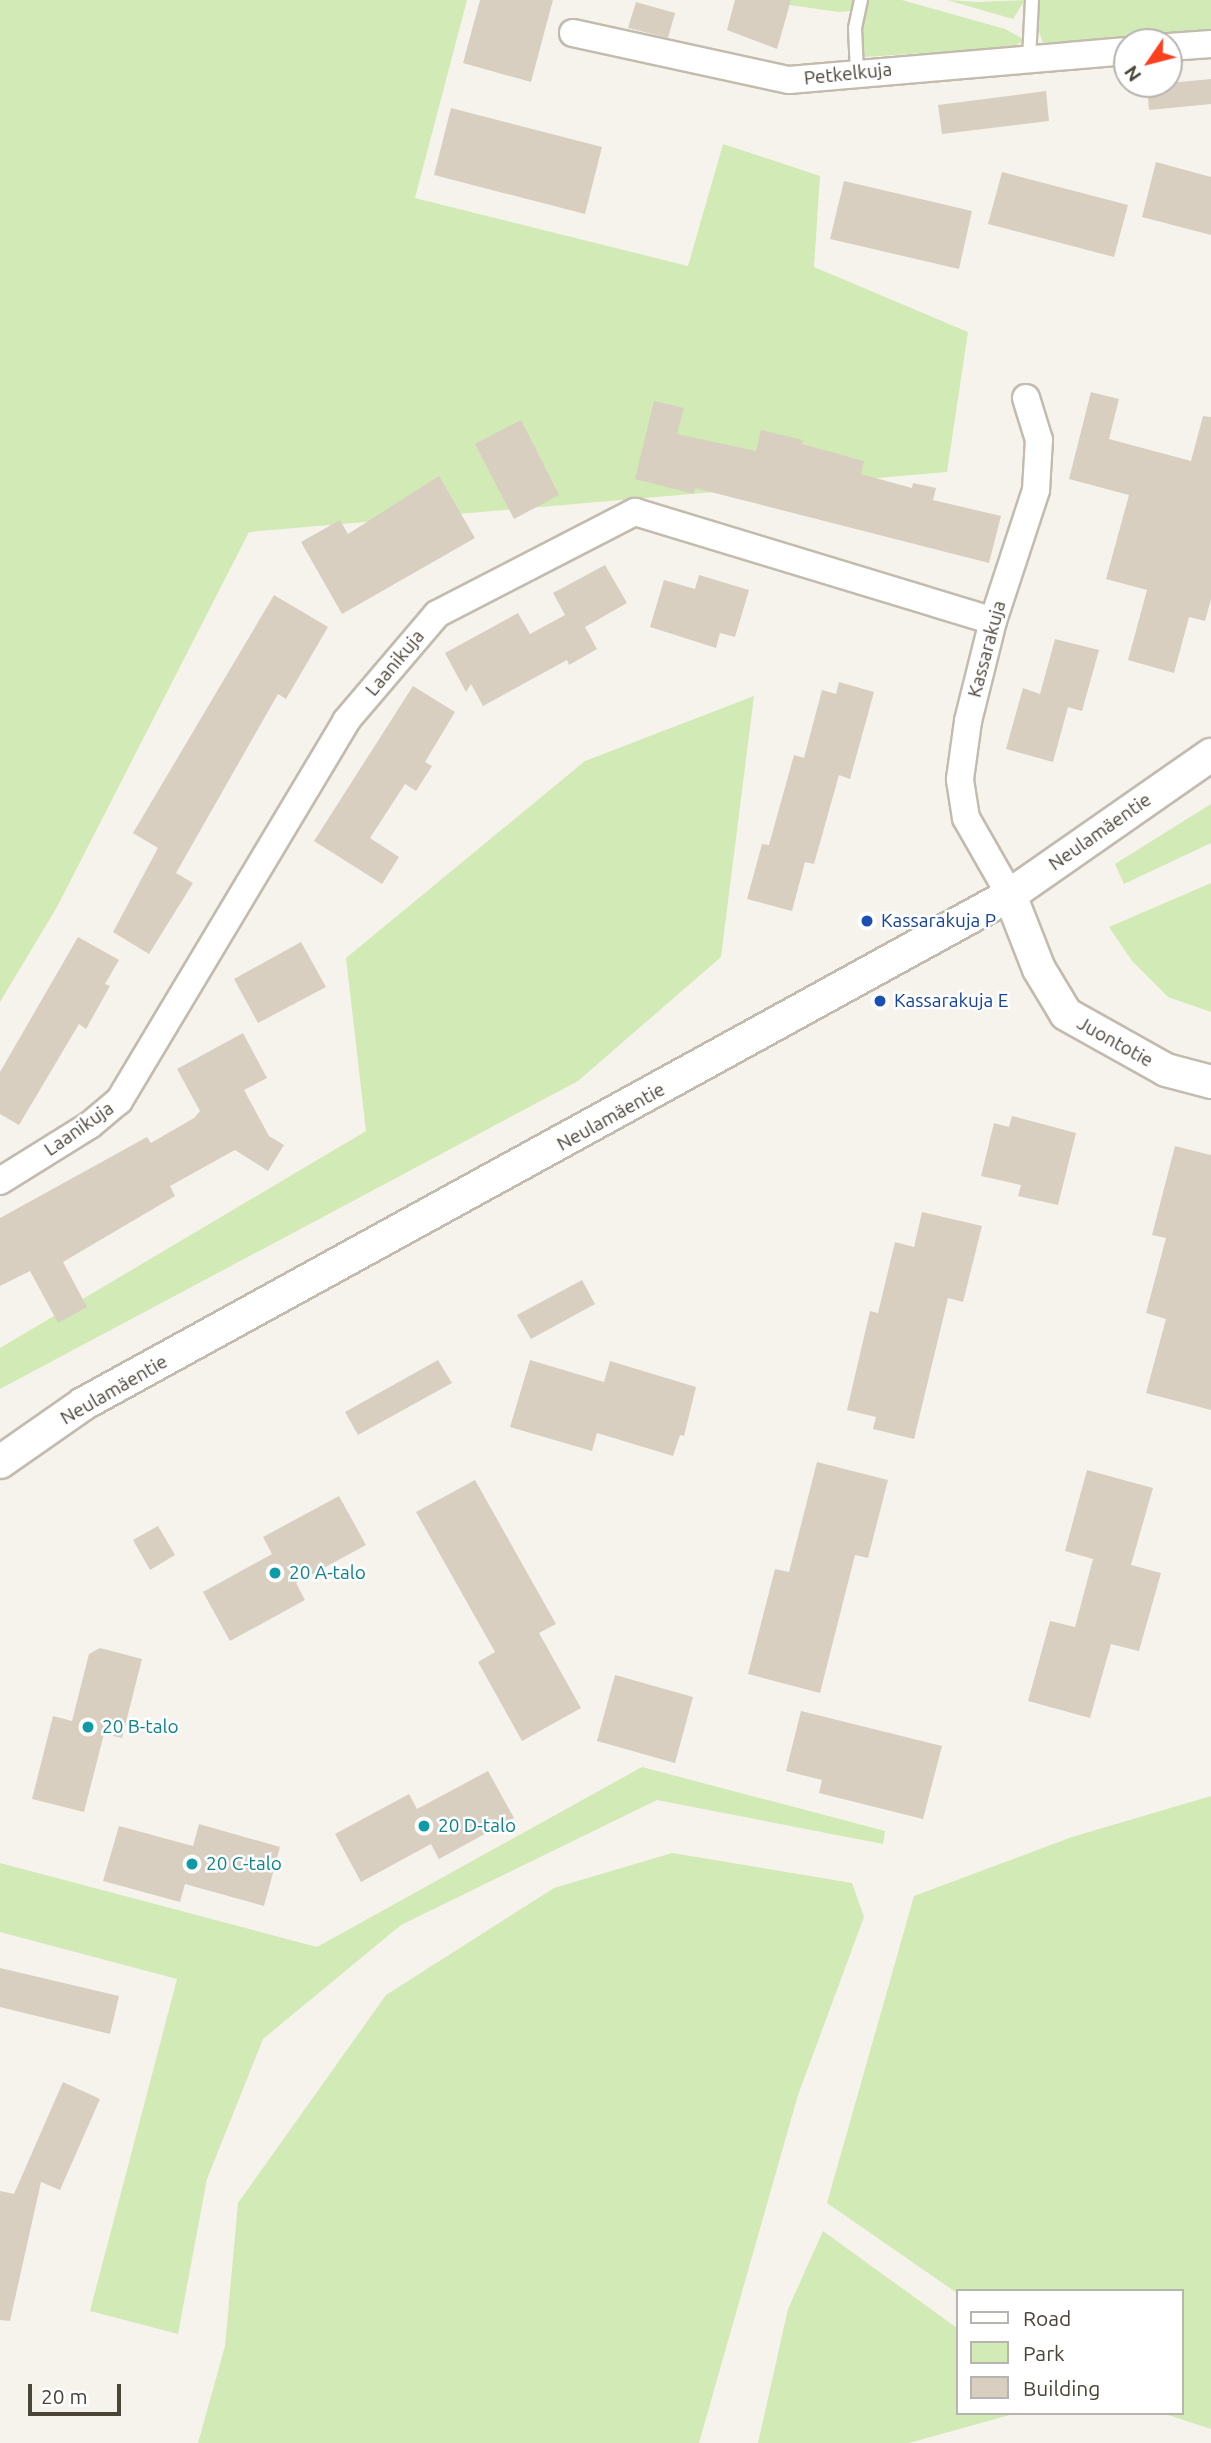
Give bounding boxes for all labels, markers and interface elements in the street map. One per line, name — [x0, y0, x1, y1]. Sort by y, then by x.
north arrow — [1113, 28, 1183, 98]
street label: Petkelkuja — [803, 58, 893, 90]
text: N — [1119, 62, 1146, 86]
street label: Kassarakuja — [963, 598, 1011, 700]
street label: Laanikuja — [361, 625, 429, 701]
street label: Neulamäentie — [1044, 788, 1156, 876]
place label: Kassarakuja P — [881, 910, 996, 932]
marker: Kassarakuja P — [859, 913, 875, 929]
place label: Kassarakuja E — [894, 990, 1008, 1012]
marker: Kassarakuja E — [872, 993, 888, 1009]
street label: Juontotie — [1073, 1012, 1157, 1072]
street label: Neulamäentie — [553, 1078, 669, 1156]
street label: Laanikuja — [40, 1097, 118, 1161]
street label: Neulamäentie — [56, 1350, 172, 1430]
place label: 20 A-talo — [289, 1562, 366, 1584]
marker: 20 A-talo — [267, 1565, 283, 1581]
place label: 20 B-talo — [102, 1716, 179, 1738]
marker: 20 B-talo — [80, 1719, 96, 1735]
place label: 20 D-talo — [438, 1815, 516, 1837]
marker: 20 D-talo — [416, 1818, 432, 1834]
place label: 20 C-talo — [206, 1853, 282, 1875]
marker: 20 C-talo — [184, 1856, 200, 1872]
legend — [956, 2289, 1183, 2415]
text: Road — [1023, 2306, 1071, 2330]
text: Park — [1023, 2341, 1065, 2365]
scale bar — [32, 2370, 124, 2414]
text: Building — [1023, 2376, 1100, 2400]
text: 20 m — [41, 2384, 88, 2408]

